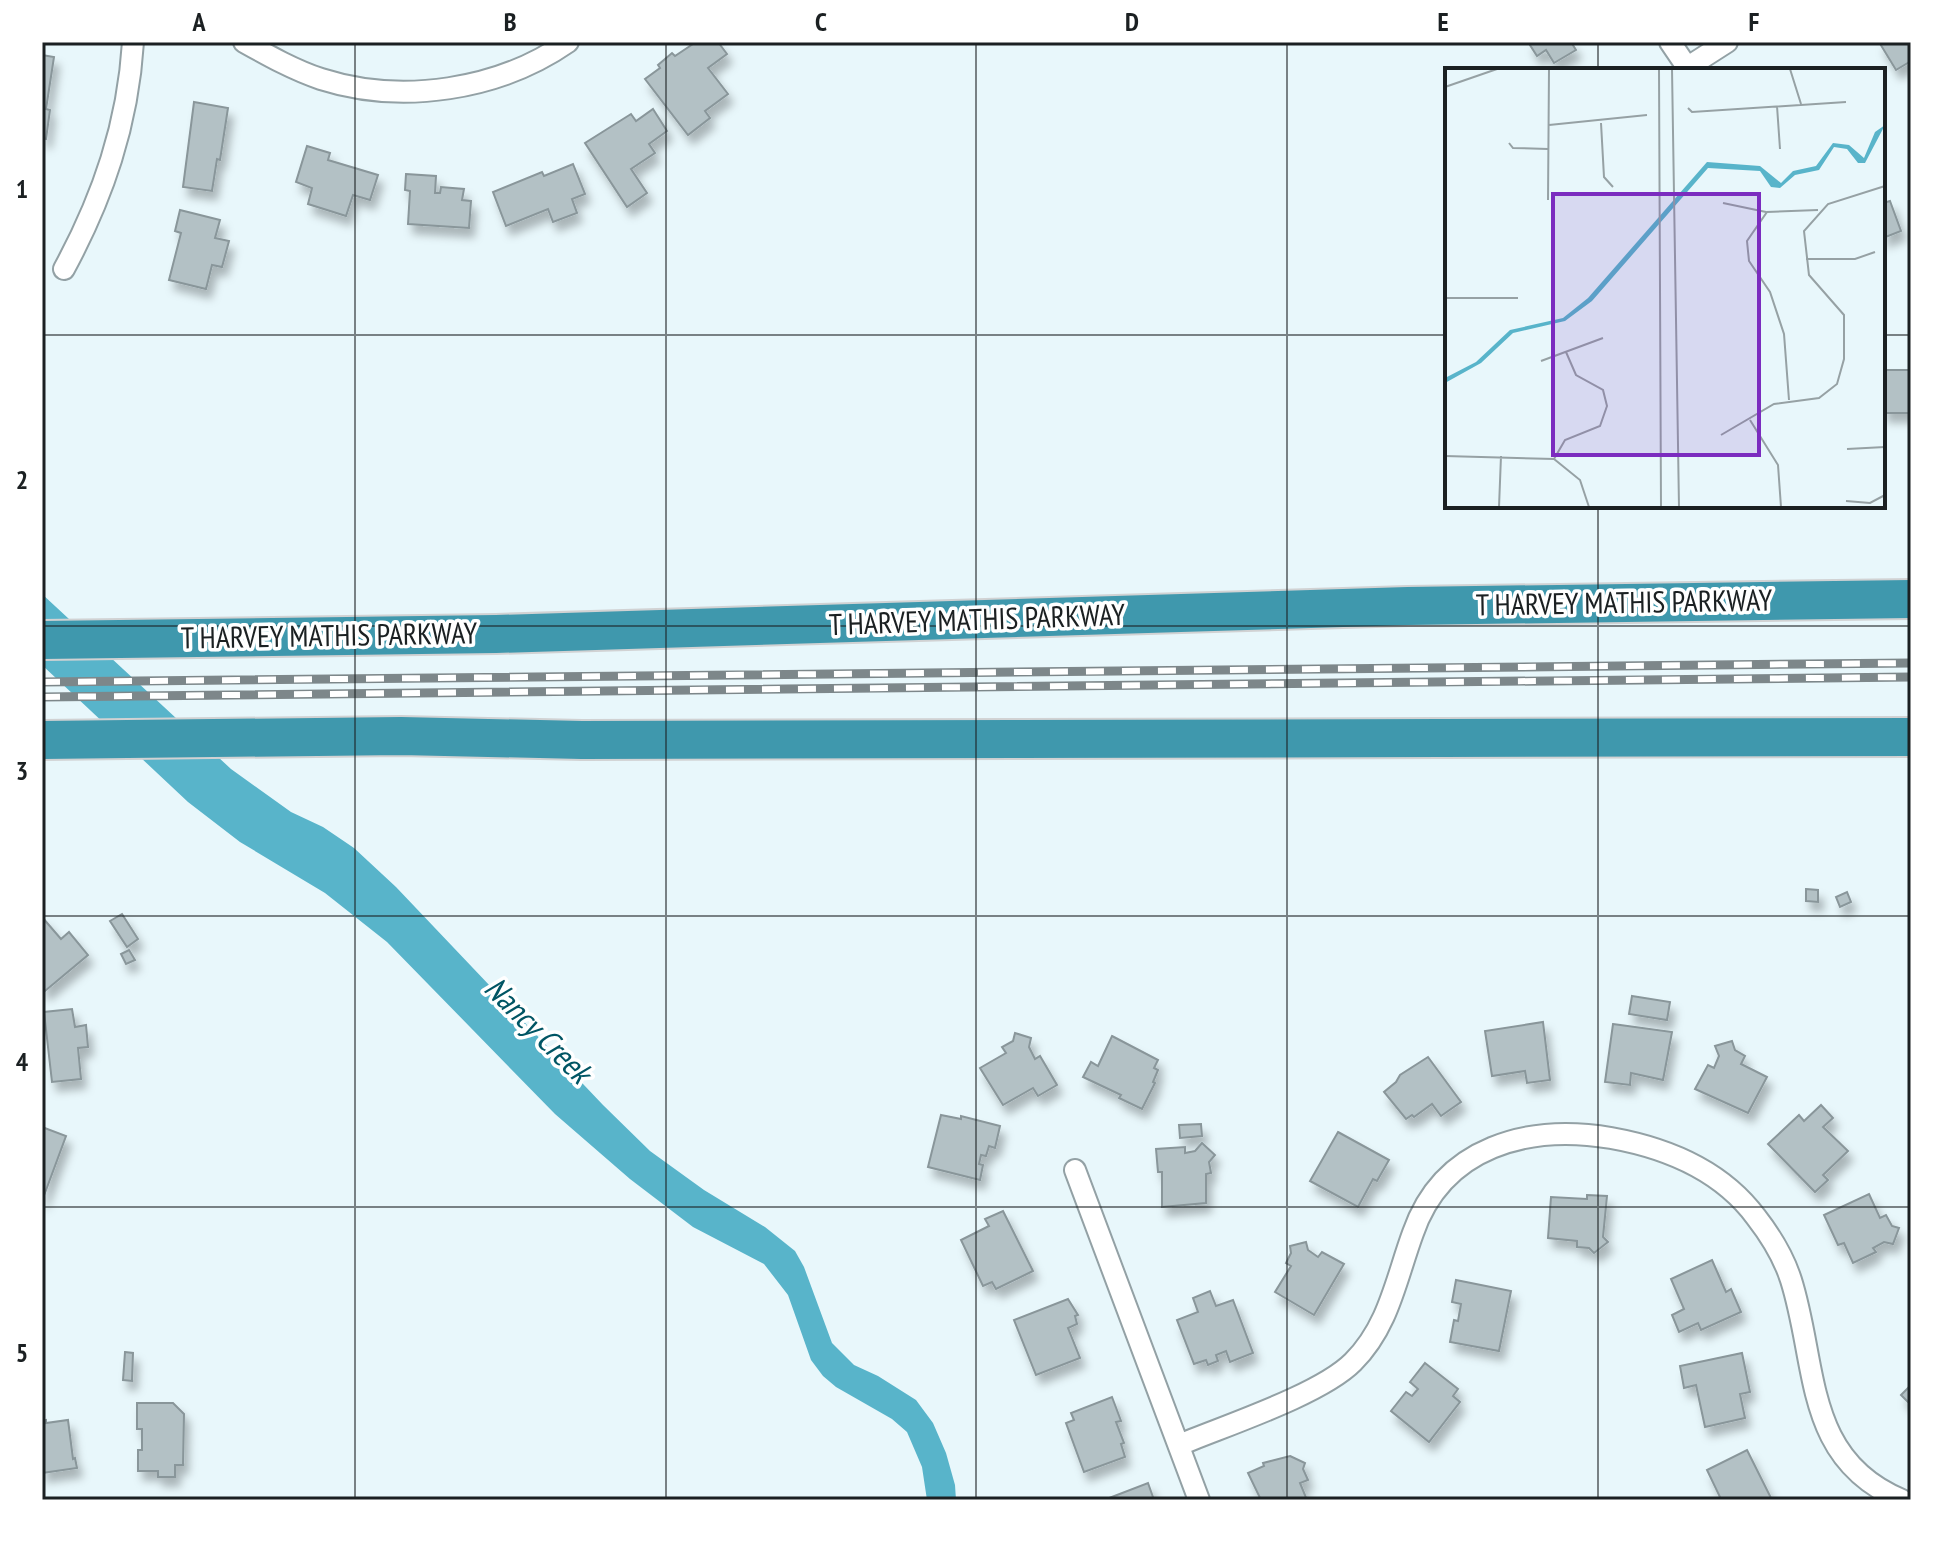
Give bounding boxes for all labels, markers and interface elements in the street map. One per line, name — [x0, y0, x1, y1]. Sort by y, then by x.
text: A — [191, 5, 206, 38]
text: B — [504, 5, 517, 38]
text: C — [815, 5, 827, 38]
text: D — [1125, 5, 1139, 38]
text: E — [1437, 5, 1449, 38]
text: F — [1749, 5, 1760, 38]
inset map — [1445, 68, 1885, 508]
text: 1 — [16, 172, 28, 205]
text: 2 — [16, 463, 28, 496]
street label: T HARVEY MATHIS PARKWAY — [1475, 579, 1773, 624]
street label: T HARVEY MATHIS PARKWAY — [828, 594, 1126, 643]
street label: T HARVEY MATHIS PARKWAY — [180, 612, 478, 657]
text: 3 — [16, 754, 28, 787]
water label: Nancy Creek — [476, 967, 604, 1094]
text: 4 — [16, 1045, 29, 1078]
text: 5 — [16, 1336, 28, 1369]

